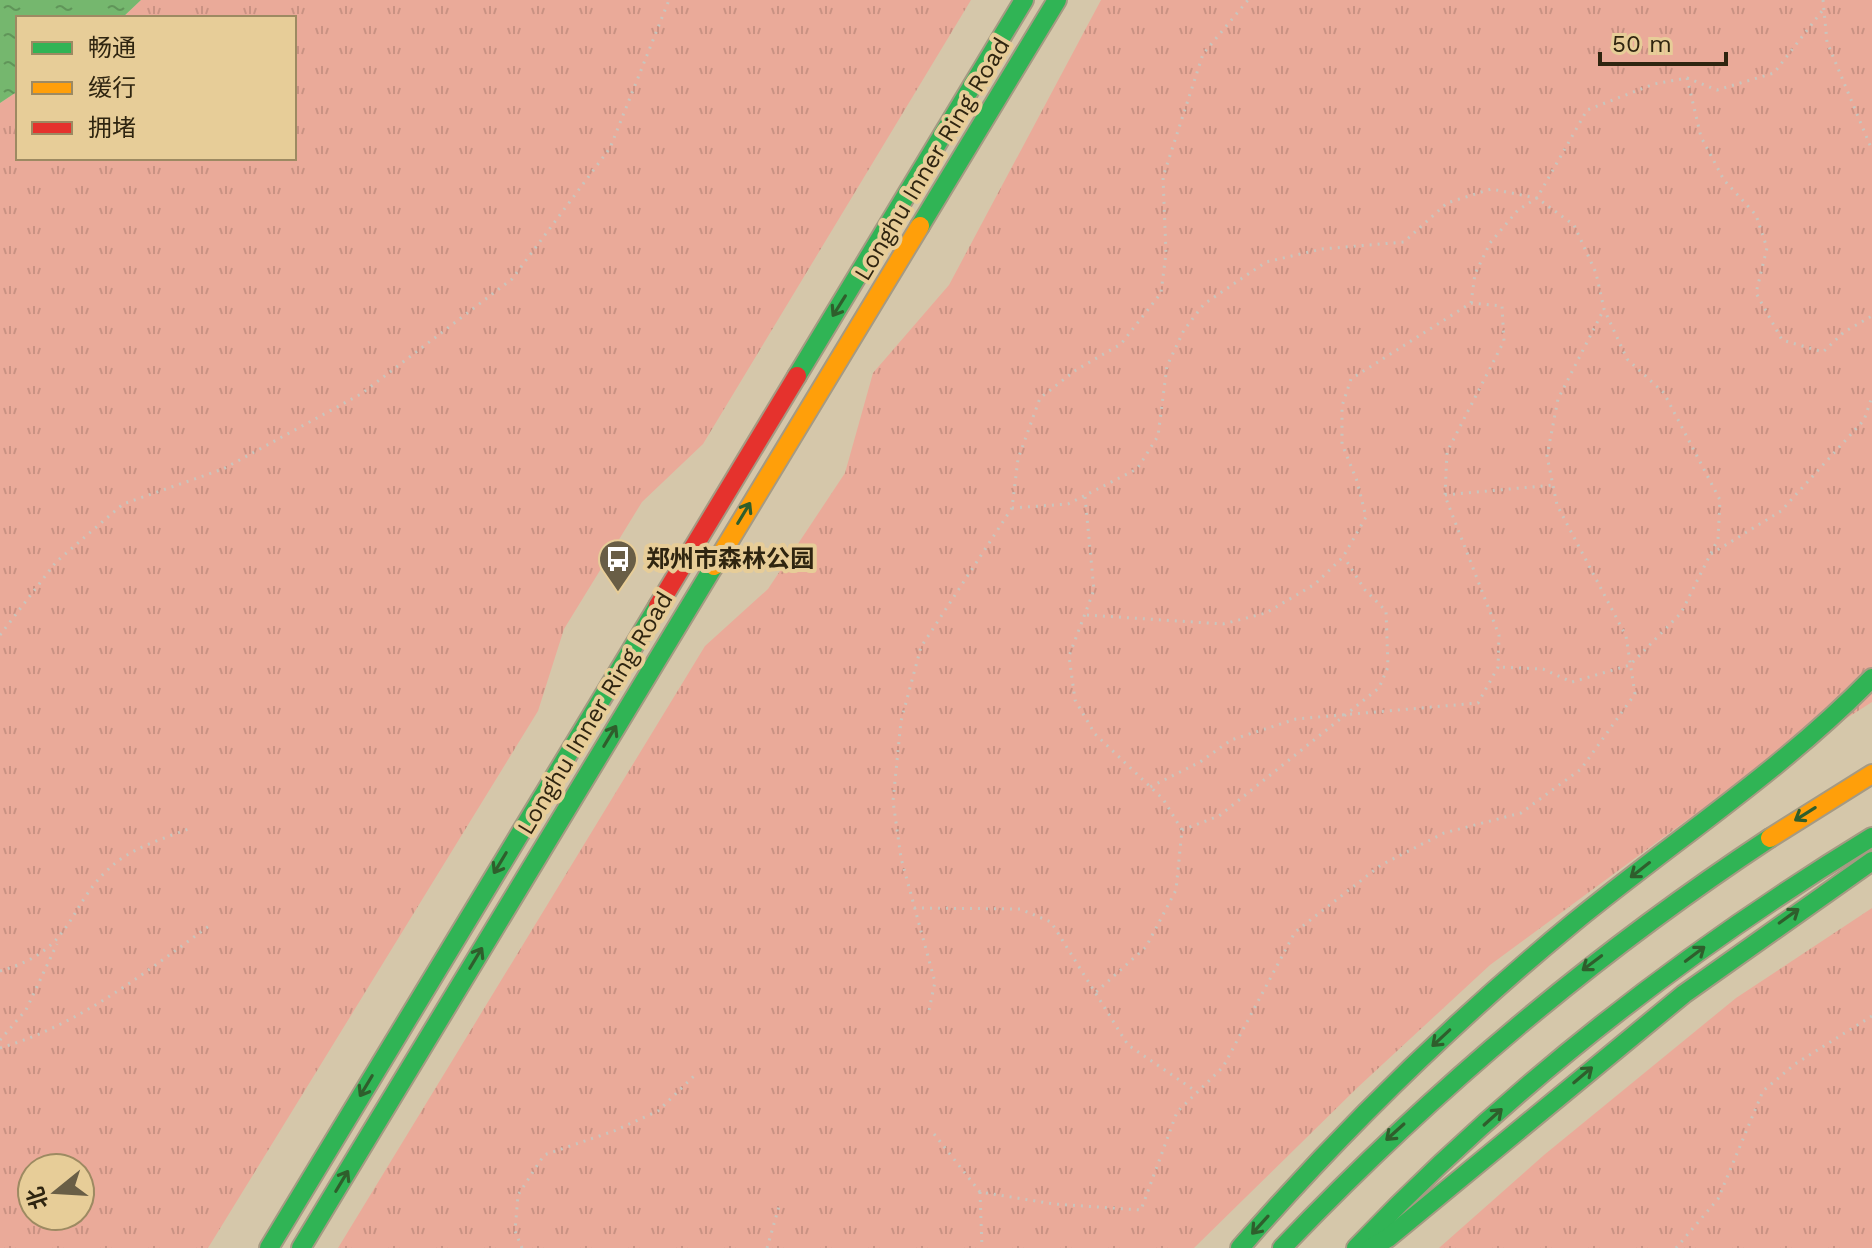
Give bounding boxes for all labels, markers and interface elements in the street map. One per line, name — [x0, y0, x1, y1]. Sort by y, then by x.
legend — [16, 16, 296, 160]
scale bar — [1600, 16, 1726, 66]
text: 50 m — [1612, 30, 1672, 58]
street label: Longhu Inner Ring Road — [848, 32, 1016, 286]
text: 畅通 — [88, 34, 136, 62]
text: 缓行 — [88, 74, 136, 102]
text: 拥堵 — [88, 114, 136, 142]
one-way arrow — [830, 294, 846, 317]
one-way arrow — [736, 502, 752, 525]
bus stop icon: 郑州市森林公园 — [597, 538, 639, 593]
place label: 郑州市森林公园 — [646, 545, 814, 573]
street label: Longhu Inner Ring Road — [511, 586, 679, 840]
one-way arrow — [602, 725, 618, 748]
one-way arrow — [1794, 807, 1817, 823]
one-way arrow — [492, 851, 508, 874]
one-way arrow — [1629, 862, 1651, 879]
one-way arrow — [1777, 908, 1799, 925]
one-way arrow — [1684, 946, 1705, 963]
one-way arrow — [468, 947, 484, 970]
one-way arrow — [1582, 955, 1603, 972]
one-way arrow — [1431, 1028, 1451, 1047]
one-way arrow — [1572, 1066, 1592, 1084]
one-way arrow — [358, 1074, 374, 1097]
one-way arrow — [1482, 1108, 1502, 1126]
one-way arrow — [1385, 1123, 1405, 1141]
north arrow — [16, 1152, 96, 1232]
one-way arrow — [334, 1170, 350, 1193]
text: 北 — [22, 1184, 53, 1212]
one-way arrow — [1252, 1214, 1270, 1234]

